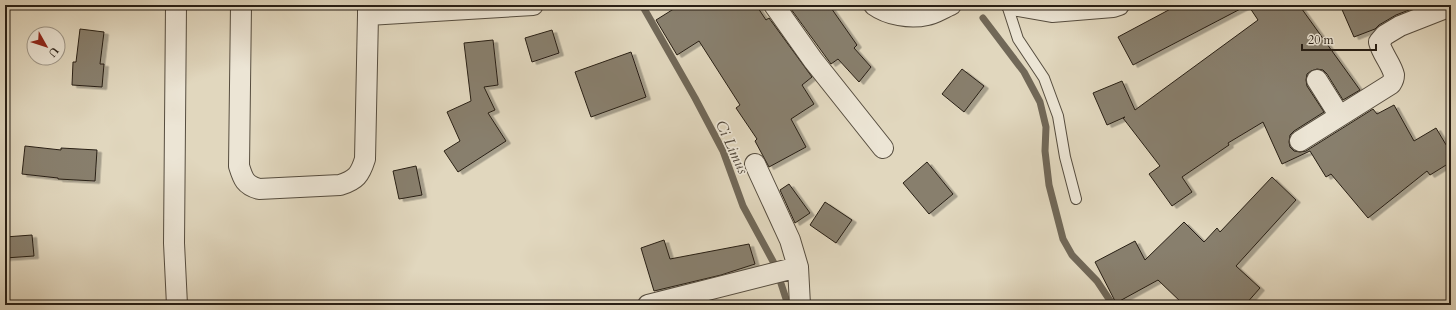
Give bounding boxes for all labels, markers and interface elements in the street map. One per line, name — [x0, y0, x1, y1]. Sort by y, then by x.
north arrow — [26, 26, 66, 66]
scale bar — [1302, 26, 1376, 52]
text: 20 m — [1308, 32, 1335, 48]
text: U — [45, 44, 62, 60]
water label: Ci Limus — [711, 117, 753, 177]

